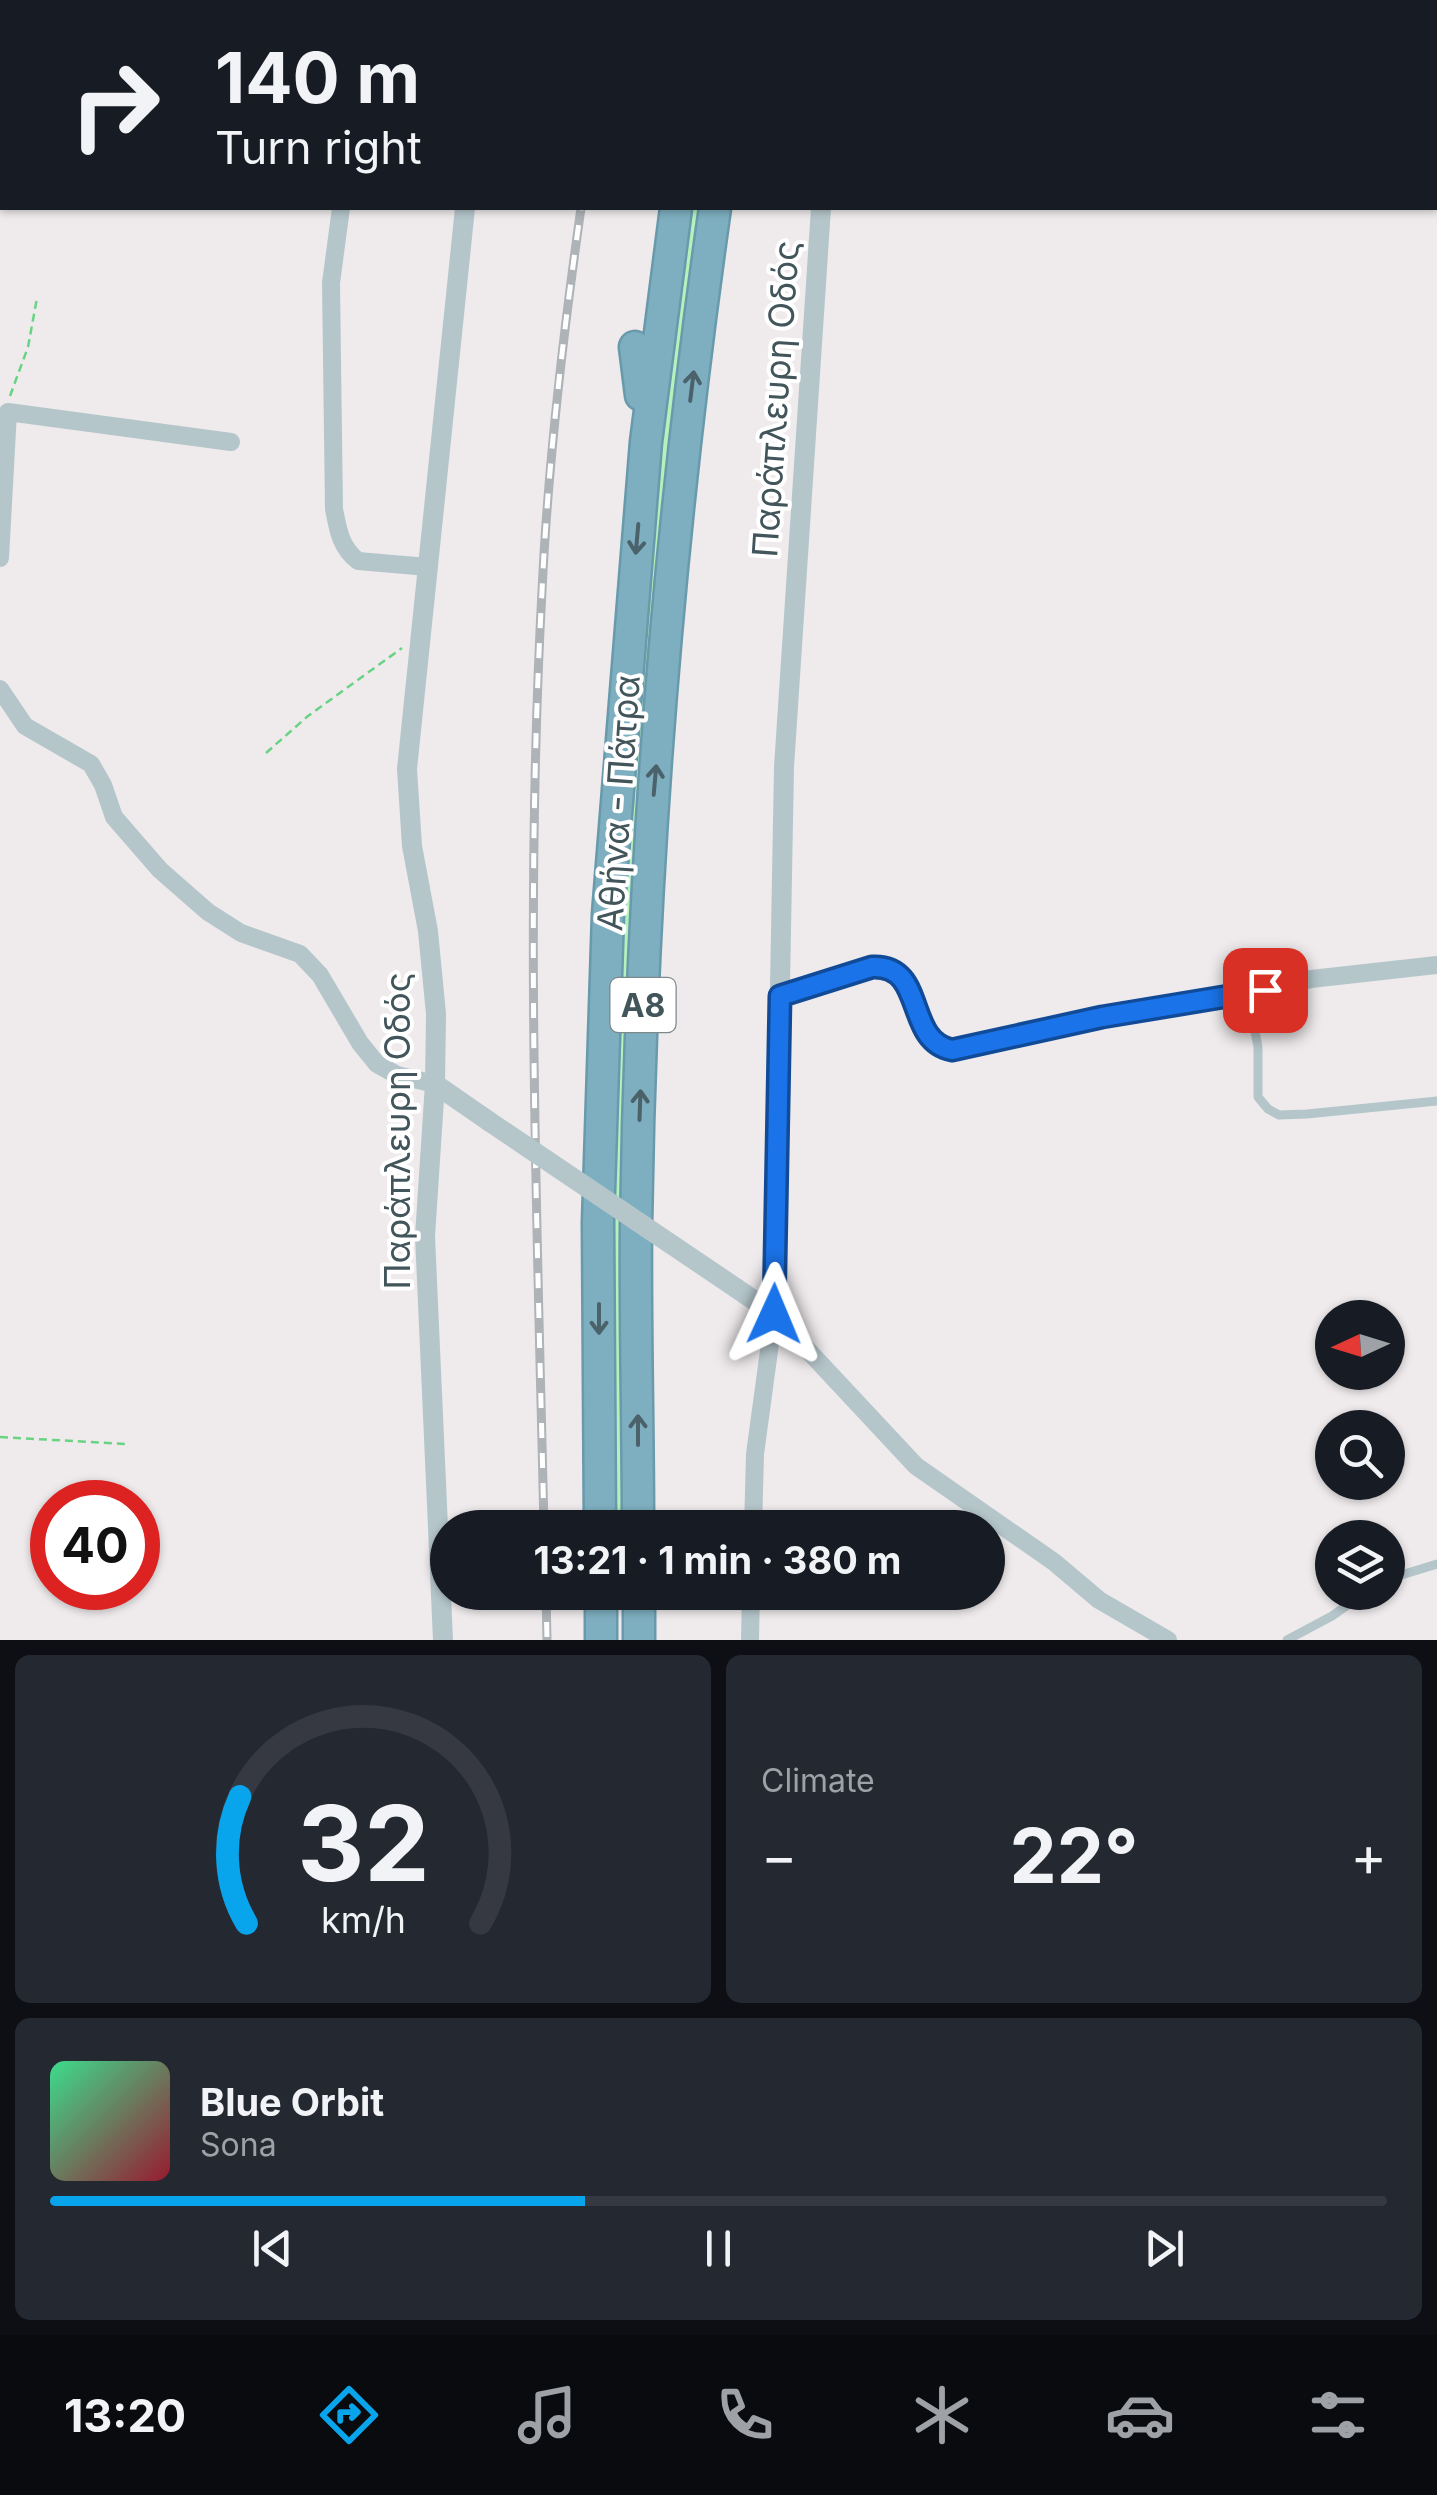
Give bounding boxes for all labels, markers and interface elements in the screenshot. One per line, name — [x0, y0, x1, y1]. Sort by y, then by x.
text: 140 m — [215, 35, 420, 120]
icon: right — [50, 40, 180, 170]
text: Turn right — [215, 120, 422, 175]
street label: Παράπλευρη Οδός — [743, 239, 807, 559]
one-way arrow — [683, 371, 701, 403]
one-way arrow — [627, 523, 646, 555]
street label: Αθήνα - Πάτρα — [588, 674, 648, 932]
one-way arrow — [646, 765, 665, 797]
pin — [1223, 948, 1308, 1033]
icon: arrive — [1238, 963, 1293, 1018]
street label: Παράπλευρη Οδός — [376, 972, 418, 1290]
road number: Α8 — [610, 978, 676, 1032]
one-way arrow — [631, 1090, 650, 1122]
position arrow — [722, 1262, 826, 1366]
north arrow — [1315, 1300, 1405, 1390]
map controls — [1315, 1300, 1405, 1610]
one-way arrow — [589, 1303, 608, 1335]
button: search — [1315, 1410, 1405, 1500]
one-way arrow — [628, 1415, 647, 1447]
speed limit sign: 40 — [30, 1480, 160, 1610]
button: layers — [1315, 1520, 1405, 1610]
text: 13:21 · 1 min · 380 m — [534, 1537, 901, 1583]
text: Climate — [761, 1761, 875, 1800]
text: 32 — [297, 1780, 429, 1906]
text: 22° — [1010, 1810, 1138, 1901]
text: − — [761, 1823, 797, 1889]
text: + — [1351, 1823, 1387, 1889]
text: km/h — [321, 1898, 405, 1942]
text: Blue Orbit — [200, 2079, 384, 2125]
text: Sona — [200, 2125, 277, 2164]
icon: previous — [245, 2221, 300, 2276]
icon: pause — [691, 2221, 746, 2276]
icon: next — [1137, 2221, 1192, 2276]
icon: directions — [314, 2380, 384, 2450]
icon: music — [512, 2380, 582, 2450]
icon: phone — [710, 2380, 780, 2450]
icon: climate — [907, 2380, 977, 2450]
icon: car — [1105, 2380, 1175, 2450]
icon: filters — [1303, 2380, 1373, 2450]
text: 13:20 — [64, 2388, 186, 2443]

